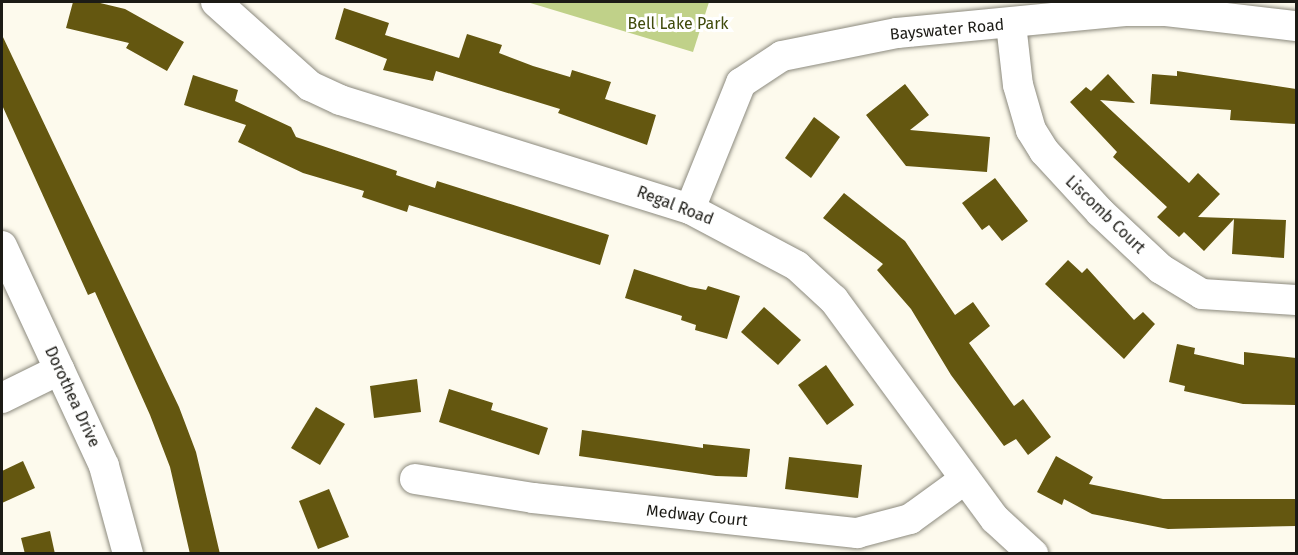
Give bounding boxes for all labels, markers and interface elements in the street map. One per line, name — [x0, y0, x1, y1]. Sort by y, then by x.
park label: Bell Lake Park — [627, 14, 729, 34]
street label: Bayswater Road — [889, 15, 1005, 45]
street label: Liscomb Court — [1061, 172, 1149, 258]
street label: Regal Road — [634, 183, 716, 229]
street label: Dorothea Drive — [40, 344, 104, 450]
street label: Medway Court — [645, 501, 749, 531]

